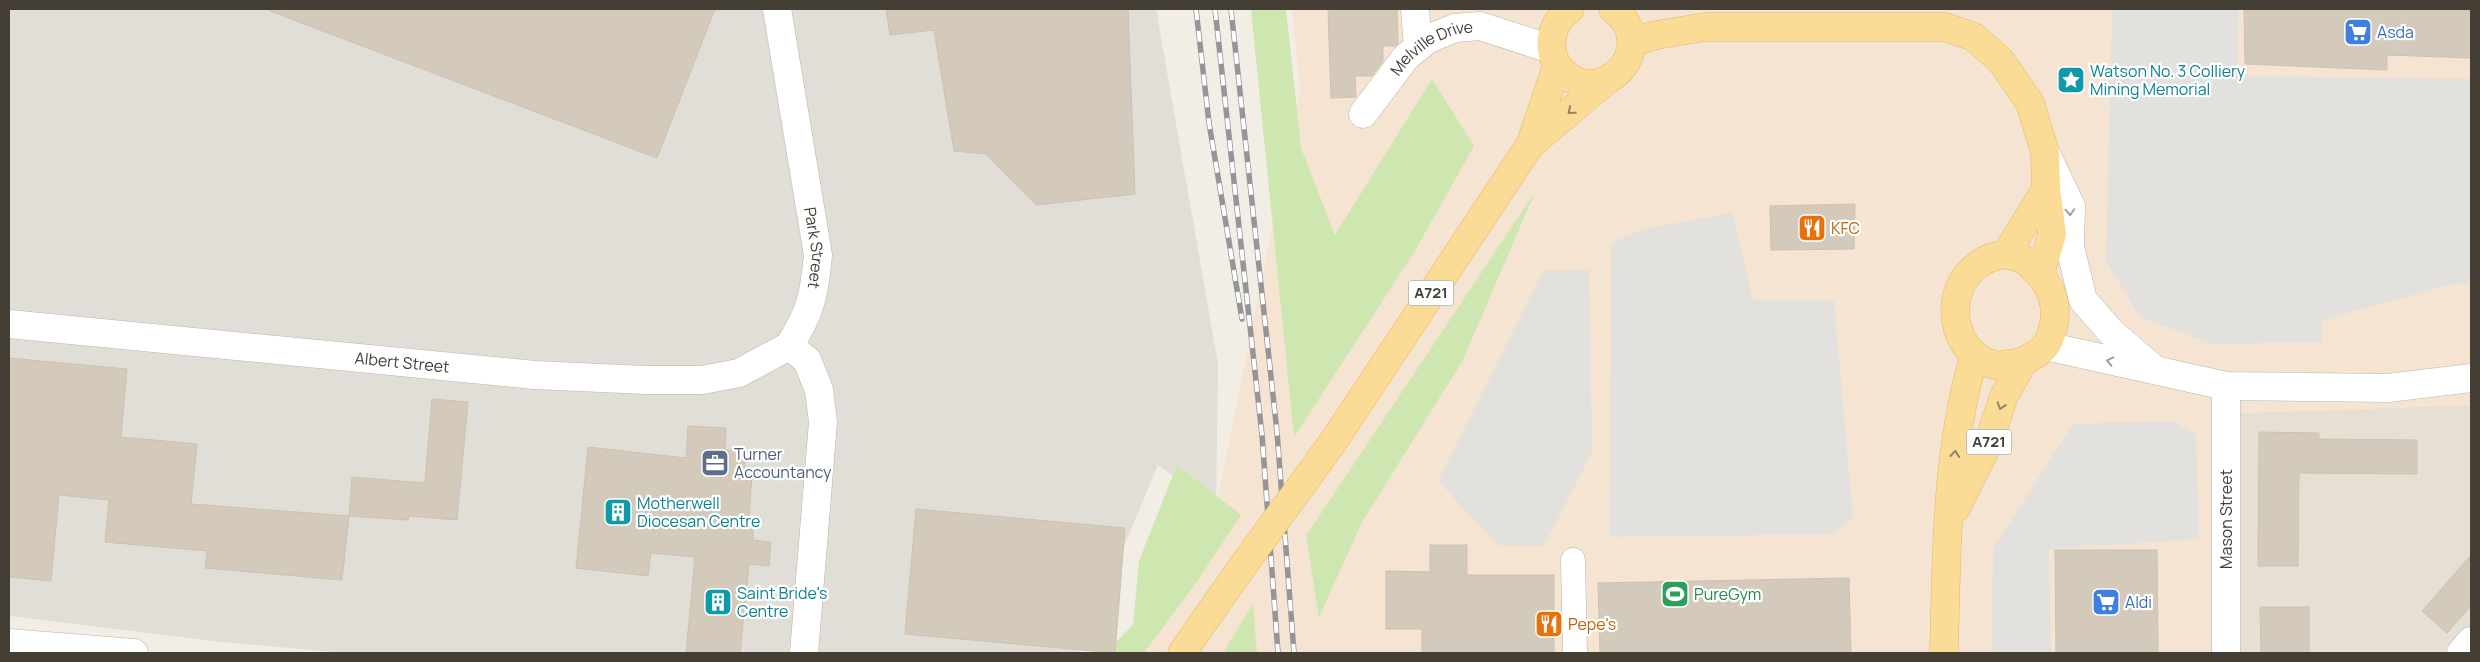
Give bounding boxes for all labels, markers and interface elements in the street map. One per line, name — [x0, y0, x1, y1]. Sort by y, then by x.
street label: Melville Drive — [1385, 16, 1474, 80]
supermarket icon: Asda — [2343, 17, 2373, 47]
place label: Asda — [2377, 21, 2414, 43]
place label: Watson No. 3 Colliery Mining Memorial — [2090, 60, 2246, 100]
place icon: Watson No. 3 Colliery Mining Memorial — [2056, 65, 2086, 95]
one-way arrow — [1568, 105, 1577, 113]
street label: Park Street — [799, 205, 829, 290]
one-way arrow — [2065, 208, 2076, 216]
restaurant icon: KFC — [1797, 213, 1827, 243]
place label: KFC — [1831, 217, 1860, 239]
road number: A721 — [1408, 280, 1454, 306]
street label: Albert Street — [354, 347, 451, 378]
one-way arrow — [2105, 356, 2114, 367]
one-way arrow — [1997, 401, 2007, 409]
road number: A721 — [1966, 430, 2012, 454]
place label: Turner Accountancy — [734, 443, 832, 483]
office icon: Turner Accountancy — [700, 448, 730, 478]
one-way arrow — [1949, 450, 1960, 458]
street label: Mason Street — [2215, 469, 2237, 569]
place label: Motherwell Diocesan Centre — [637, 492, 760, 532]
building icon: Motherwell Diocesan Centre — [603, 497, 633, 527]
sports icon: PureGym — [1660, 579, 1690, 609]
place label: Saint Bride's Centre — [737, 582, 827, 622]
place label: PureGym — [1694, 583, 1761, 605]
building icon: Saint Bride's Centre — [703, 587, 733, 617]
supermarket icon: Aldi — [2091, 587, 2121, 617]
place label: Aldi — [2125, 591, 2152, 613]
restaurant icon: Pepe's — [1534, 609, 1564, 639]
place label: Pepe's — [1568, 613, 1616, 635]

